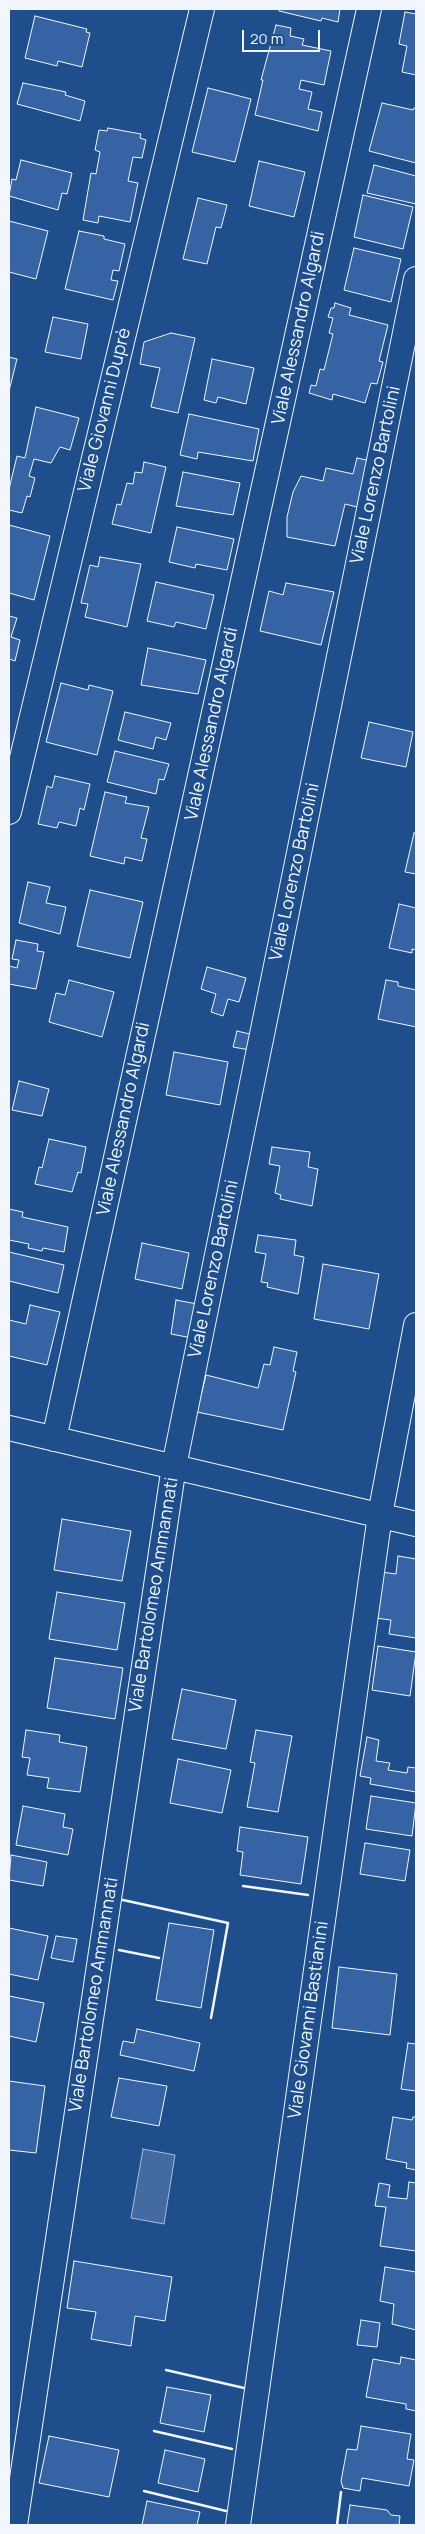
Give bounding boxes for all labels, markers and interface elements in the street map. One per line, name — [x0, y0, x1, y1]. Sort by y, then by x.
scale bar — [245, 20, 322, 52]
text: 20 m — [250, 28, 283, 49]
street label: Viale Alessandro Algardi — [268, 229, 330, 427]
street label: Viale Giovanni Duprè — [74, 326, 136, 494]
street label: Viale Lorenzo Bartolini — [347, 384, 405, 566]
street label: Viale Alessandro Algardi — [181, 625, 243, 823]
street label: Viale Lorenzo Bartolini — [266, 781, 324, 963]
street label: Viale Alessandro Algardi — [93, 1020, 155, 1218]
street label: Viale Lorenzo Bartolini — [185, 1178, 243, 1360]
street label: Viale Bartolomeo Ammannati — [125, 1476, 183, 1714]
street label: Viale Bartolomeo Ammannati — [65, 1876, 123, 2114]
street label: Viale Giovanni Bastianini — [284, 1920, 334, 2120]

